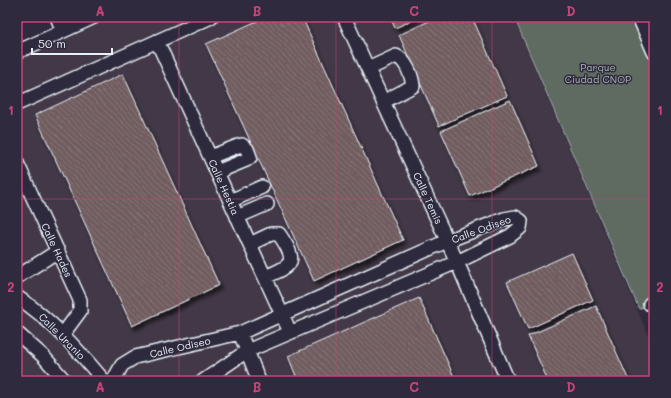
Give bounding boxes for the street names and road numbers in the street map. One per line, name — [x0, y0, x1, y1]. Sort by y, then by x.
street label: Calle Hestia — [205, 157, 243, 217]
street label: Calle Temis — [410, 170, 446, 226]
street label: Calle Odiseo — [449, 212, 513, 246]
street label: Calle Hades — [38, 221, 76, 280]
street label: Calle Uranio — [36, 310, 88, 362]
street label: Calle Odiseo — [148, 333, 212, 361]

